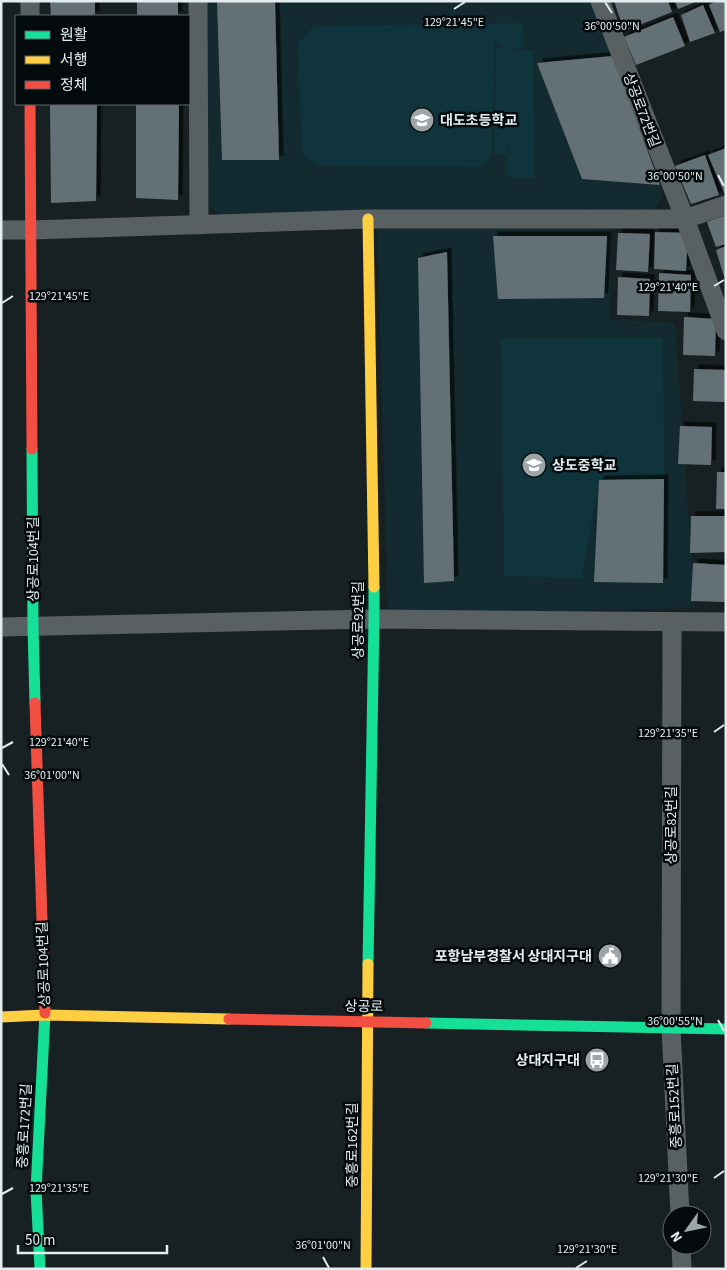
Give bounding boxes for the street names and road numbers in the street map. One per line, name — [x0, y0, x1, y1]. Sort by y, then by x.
street label: 상공로72번길 — [618, 70, 664, 151]
street label: 상공로104번길 — [24, 516, 44, 602]
street label: 상공로92번길 — [349, 581, 369, 659]
street label: 상공로82번길 — [662, 786, 682, 864]
street label: 상공로104번길 — [33, 921, 55, 1007]
street label: 상공로 — [344, 997, 384, 1017]
street label: 중흥로152번길 — [663, 1063, 687, 1149]
street label: 중흥로172번길 — [13, 1083, 37, 1169]
street label: 중흥로162번길 — [343, 1102, 363, 1188]

